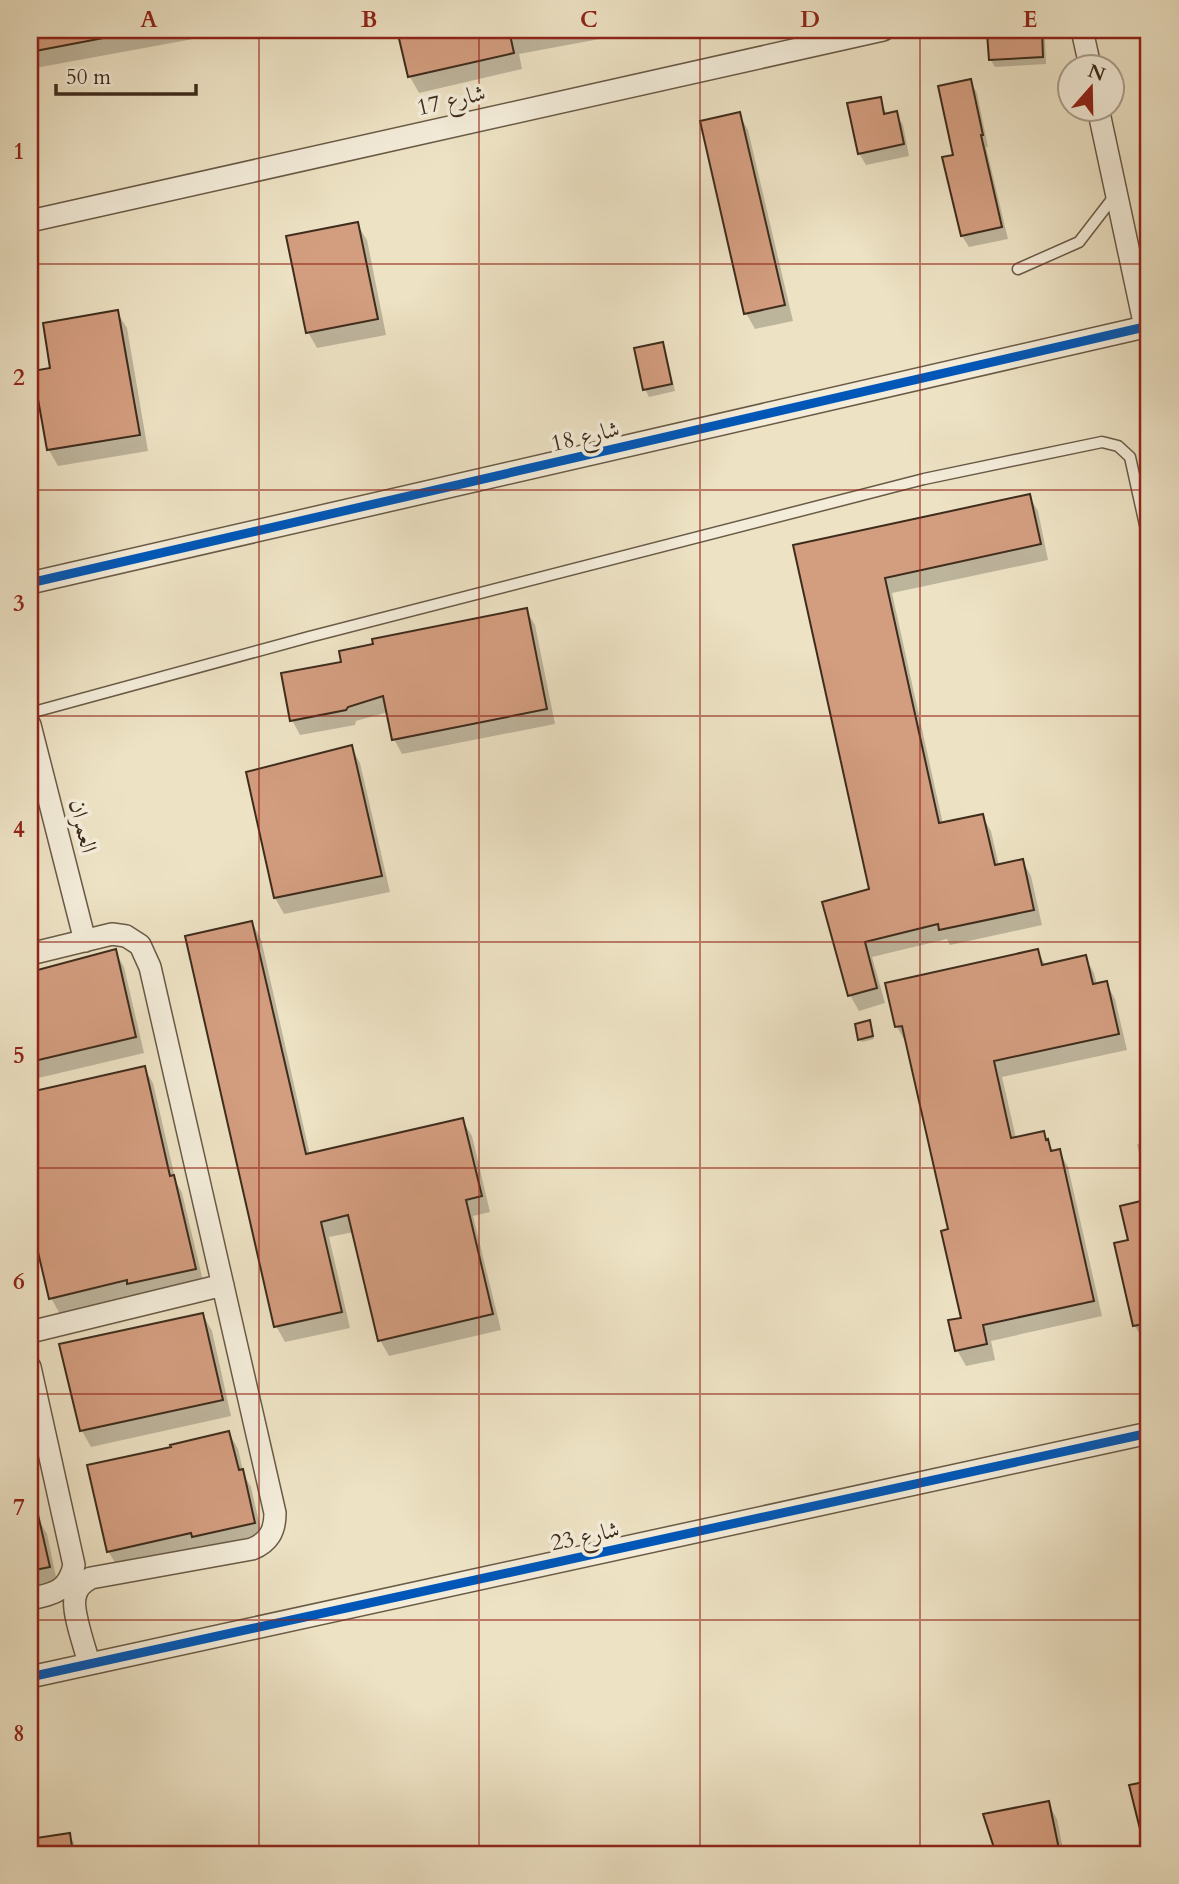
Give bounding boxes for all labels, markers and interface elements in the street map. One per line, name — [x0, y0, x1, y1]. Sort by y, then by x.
text: A — [140, 4, 158, 35]
text: B — [361, 4, 377, 35]
text: C — [580, 4, 598, 35]
text: D — [800, 4, 820, 35]
text: E — [1023, 4, 1037, 35]
scale bar — [56, 52, 196, 96]
north arrow — [1056, 52, 1126, 122]
text: N — [1084, 58, 1109, 88]
text: 50 m — [66, 63, 111, 92]
street label: شارع 17 — [414, 77, 489, 127]
text: 1 — [13, 136, 25, 167]
text: 2 — [13, 362, 25, 393]
street label: شارع 18 — [548, 413, 623, 463]
text: 3 — [13, 588, 25, 619]
street label: العمران — [61, 796, 105, 856]
text: 4 — [13, 814, 25, 845]
text: 5 — [13, 1040, 25, 1071]
text: 6 — [13, 1266, 25, 1297]
text: 7 — [13, 1492, 25, 1523]
street label: شارع 23 — [548, 1514, 623, 1562]
text: 8 — [13, 1718, 25, 1749]

